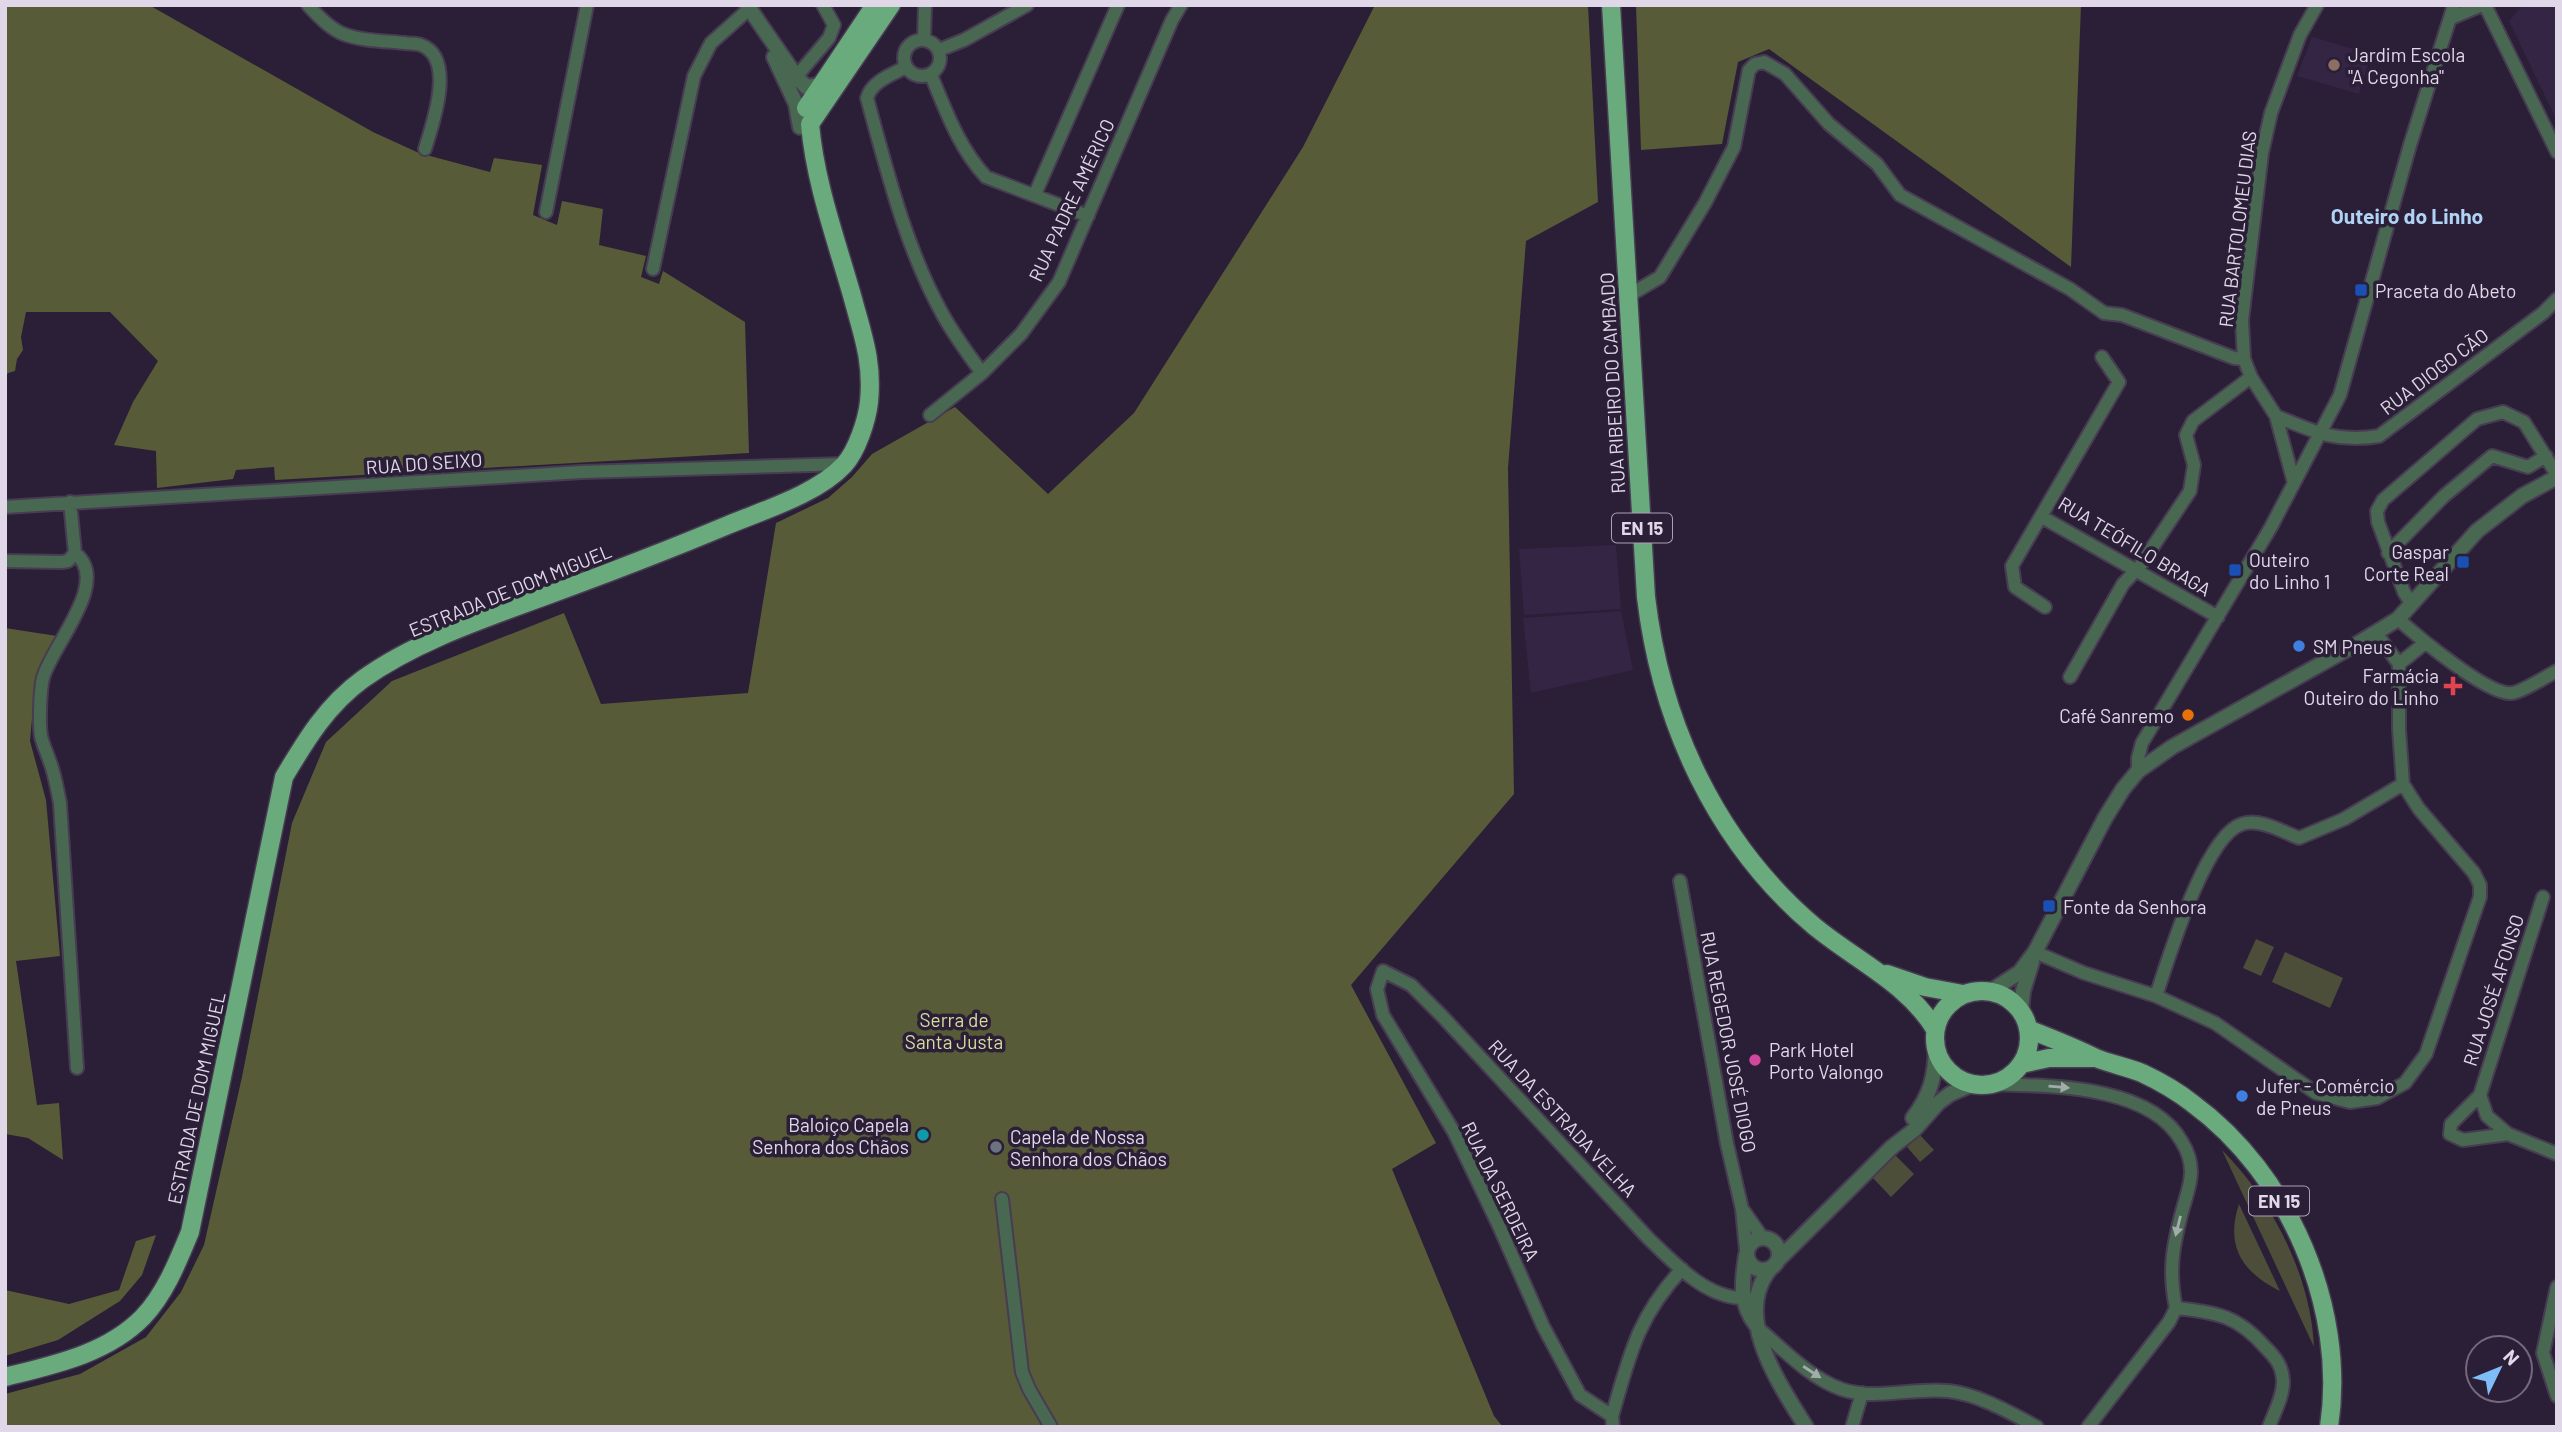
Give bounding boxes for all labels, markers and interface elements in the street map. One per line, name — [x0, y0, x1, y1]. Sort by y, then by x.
place label: Jardim Escola "A Cegonha" — [2348, 43, 2465, 88]
marker: Jardim Escola "A Cegonha" — [2326, 57, 2342, 73]
street label: RUA PADRE AMÉRICO — [1023, 115, 1119, 285]
street label: RUA BARTOLOMEU DIAS — [2214, 129, 2260, 329]
district label: Outeiro do Linho — [2331, 203, 2483, 228]
street label: RUA RIBEIRO DO CAMBADO — [1595, 272, 1629, 494]
place label: Praceta do Abeto — [2375, 279, 2516, 302]
marker: Praceta do Abeto — [2353, 282, 2369, 298]
street label: RUA DIOGO CÃO — [2375, 323, 2493, 419]
street label: RUA DO SEIXO — [365, 447, 483, 479]
street label: RUA TEÓFILO BRAGA — [2054, 491, 2216, 601]
road number: EN 15 — [1612, 514, 1672, 542]
street label: ESTRADA DE DOM MIGUEL — [405, 539, 615, 641]
place label: Gaspar Corte Real — [2364, 540, 2449, 585]
place label: Outeiro do Linho 1 — [2249, 548, 2330, 593]
marker: Gaspar Corte Real — [2455, 554, 2471, 570]
marker: Outeiro do Linho 1 — [2227, 562, 2243, 578]
place label: SM Pneus — [2313, 635, 2392, 658]
marker: SM Pneus — [2291, 638, 2307, 654]
place label: Farmácia Outeiro do Linho — [2304, 664, 2439, 709]
marker: Farmácia Outeiro do Linho — [2445, 678, 2461, 694]
place label: Café Sanremo — [2059, 704, 2174, 727]
marker: Café Sanremo — [2180, 707, 2196, 723]
place label: Fonte da Senhora — [2063, 895, 2207, 918]
marker: Fonte da Senhora — [2041, 898, 2057, 914]
street label: RUA JOSÉ AFONSO — [2458, 911, 2528, 1069]
street label: RUA REGEDOR JOSÉ DIOGO — [1696, 929, 1762, 1155]
street label: ESTRADA DE DOM MIGUEL — [162, 990, 230, 1206]
park label: Serra de Santa Justa — [905, 1008, 1003, 1053]
street label: RUA DA ESTRADA VELHA — [1484, 1035, 1642, 1201]
place label: Park Hotel Porto Valongo — [1769, 1038, 1884, 1083]
marker: Park Hotel Porto Valongo — [1747, 1052, 1763, 1068]
place label: Jufer - Comércio de Pneus — [2256, 1074, 2395, 1119]
one-way arrow — [2048, 1082, 2070, 1093]
marker: Jufer - Comércio de Pneus — [2234, 1088, 2250, 1104]
place label: Baloiço Capela Senhora dos Chãos — [752, 1113, 909, 1158]
street label: RUA DA SERDEIRA — [1457, 1118, 1545, 1264]
place label: Capela de Nossa Senhora dos Chãos — [1010, 1125, 1167, 1170]
marker: Baloiço Capela Senhora dos Chãos — [915, 1127, 931, 1143]
marker: Capela de Nossa Senhora dos Chãos — [988, 1139, 1004, 1155]
road number: EN 15 — [2249, 1186, 2309, 1216]
one-way arrow — [2172, 1215, 2183, 1237]
north arrow — [2464, 1334, 2534, 1404]
text: N — [2499, 1345, 2525, 1370]
one-way arrow — [1802, 1365, 1822, 1378]

